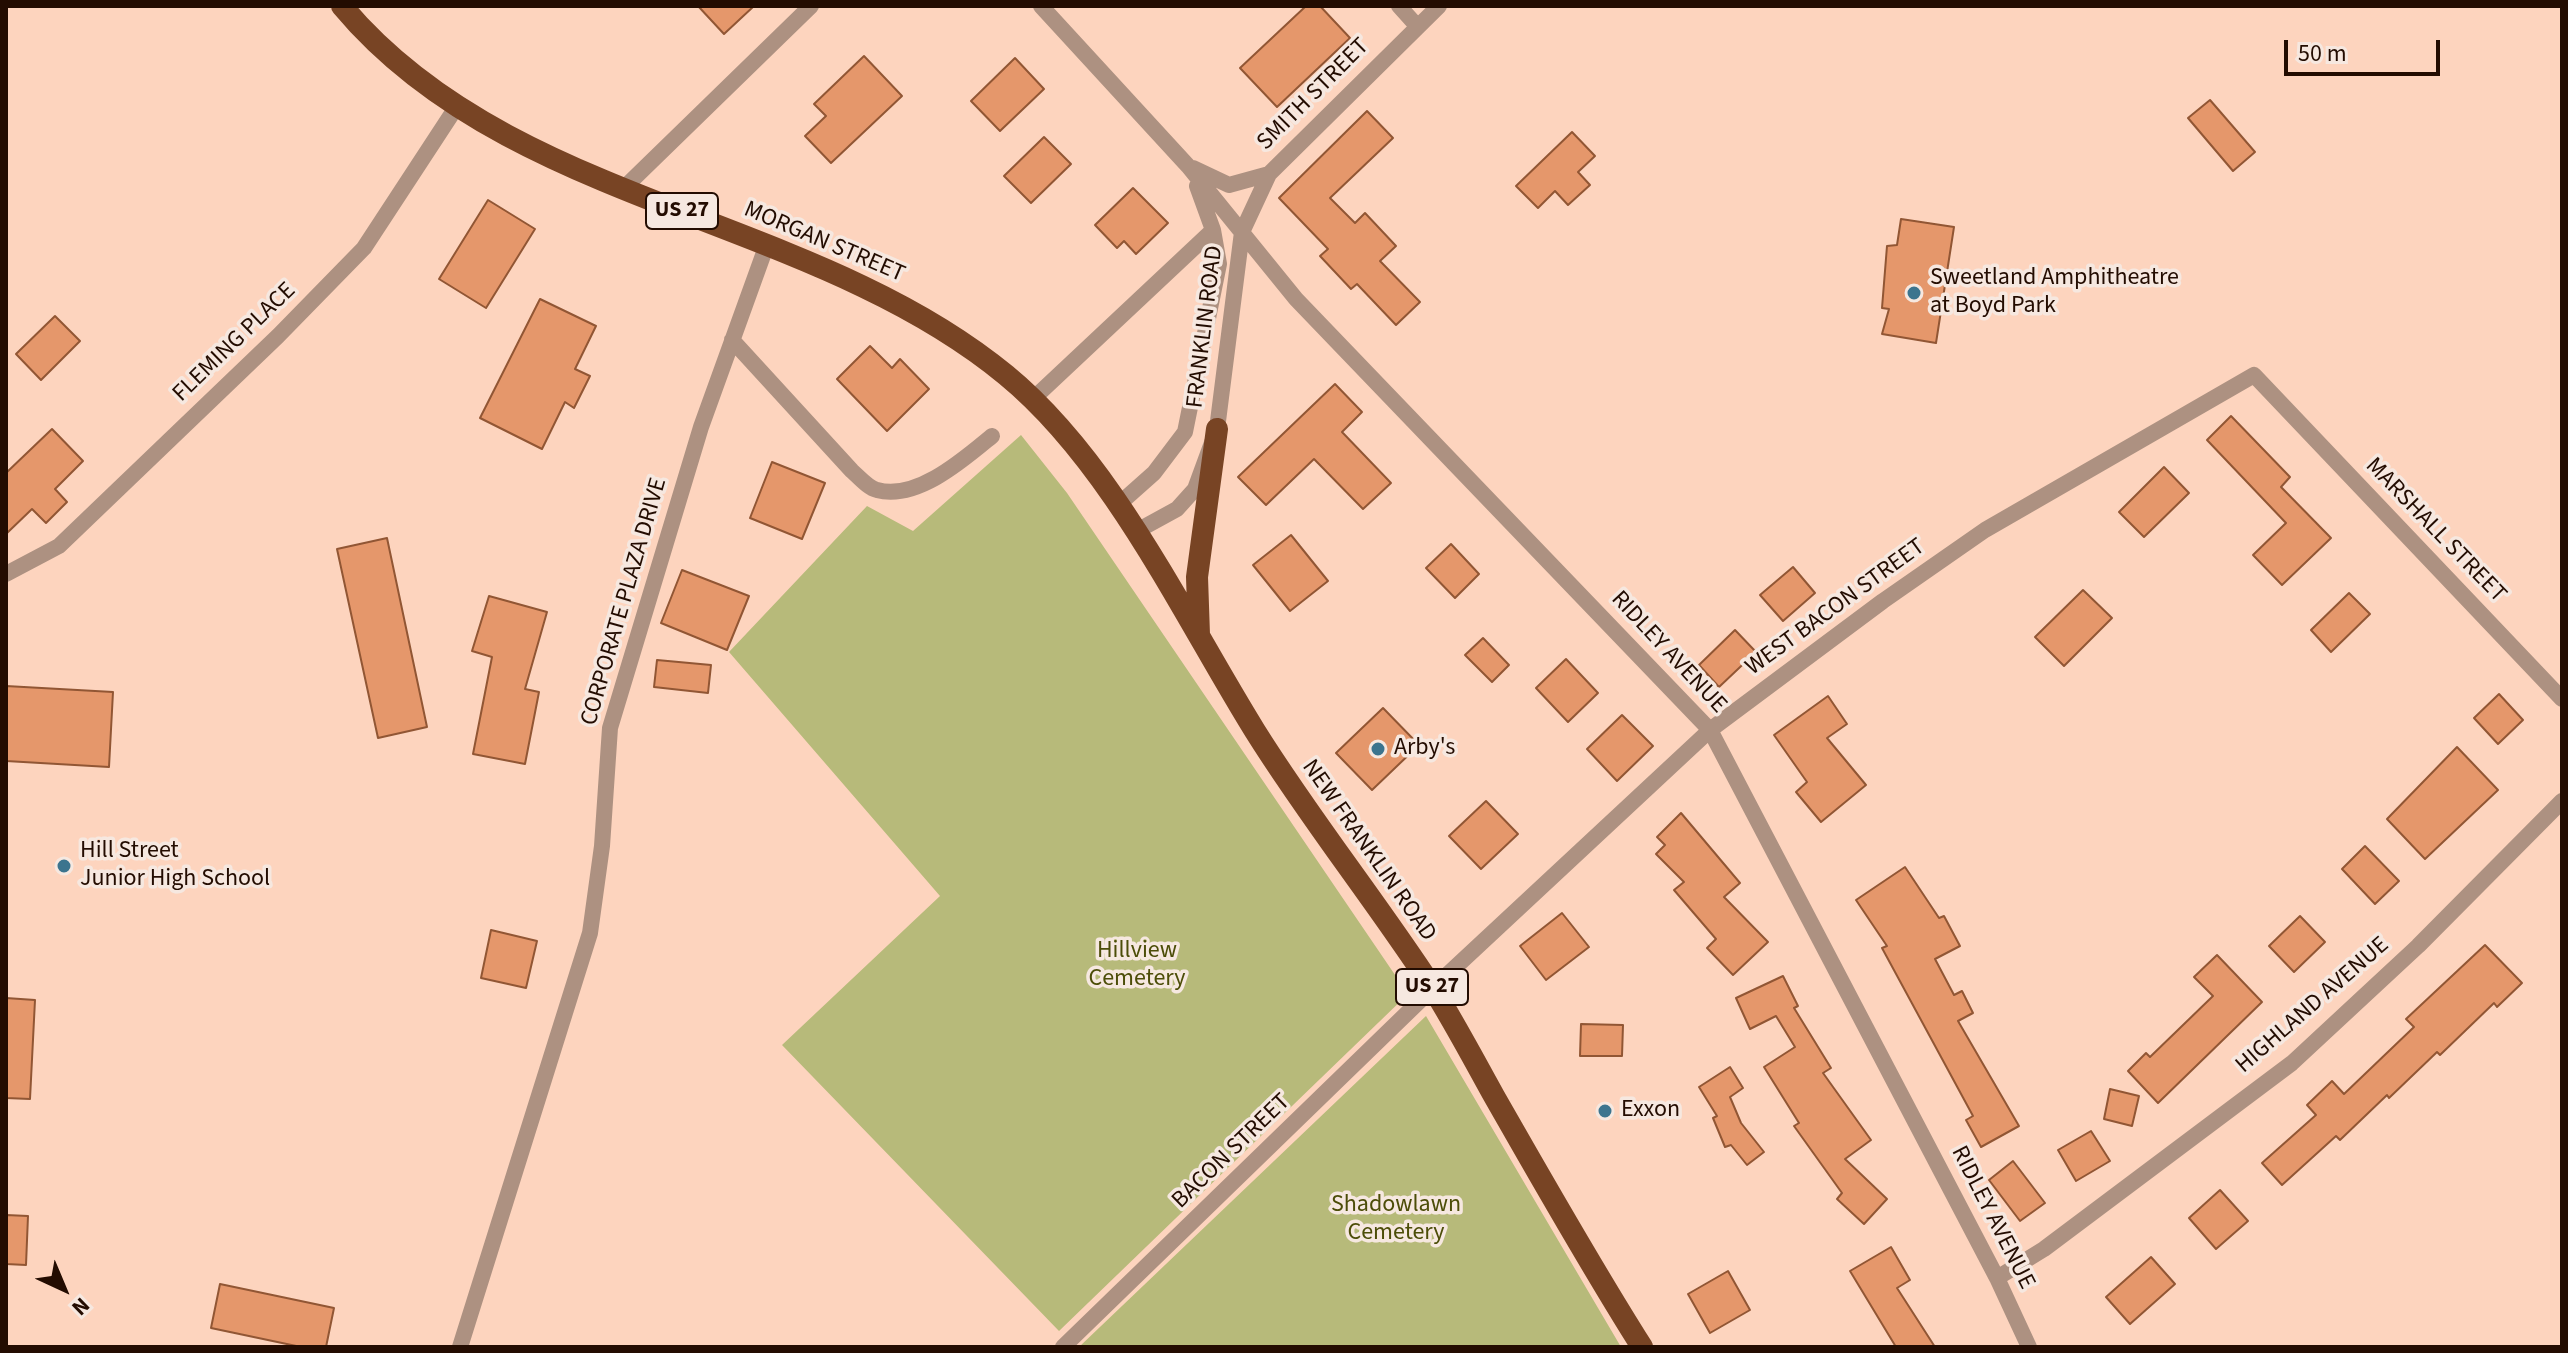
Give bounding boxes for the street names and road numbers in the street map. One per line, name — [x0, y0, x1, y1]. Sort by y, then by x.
street label: SMITH STREET — [1252, 33, 1376, 157]
road number: US 27 — [646, 193, 718, 229]
street label: MORGAN STREET — [739, 196, 909, 290]
street label: FRANKLIN ROAD — [1182, 244, 1230, 410]
street label: FLEMING PLACE — [168, 277, 302, 409]
street label: MARSHALL STREET — [2358, 453, 2512, 609]
street label: CORPORATE PLAZA DRIVE — [576, 475, 674, 729]
street label: WEST BACON STREET — [1741, 533, 1931, 683]
street label: RIDLEY AVENUE — [1604, 586, 1732, 720]
street label: NEW FRANKLIN ROAD — [1294, 755, 1442, 947]
street label: HIGHLAND AVENUE — [2230, 932, 2396, 1080]
road number: US 27 — [1396, 969, 1468, 1005]
street label: BACON STREET — [1167, 1088, 1297, 1216]
street label: RIDLEY AVENUE — [1944, 1142, 2040, 1294]

